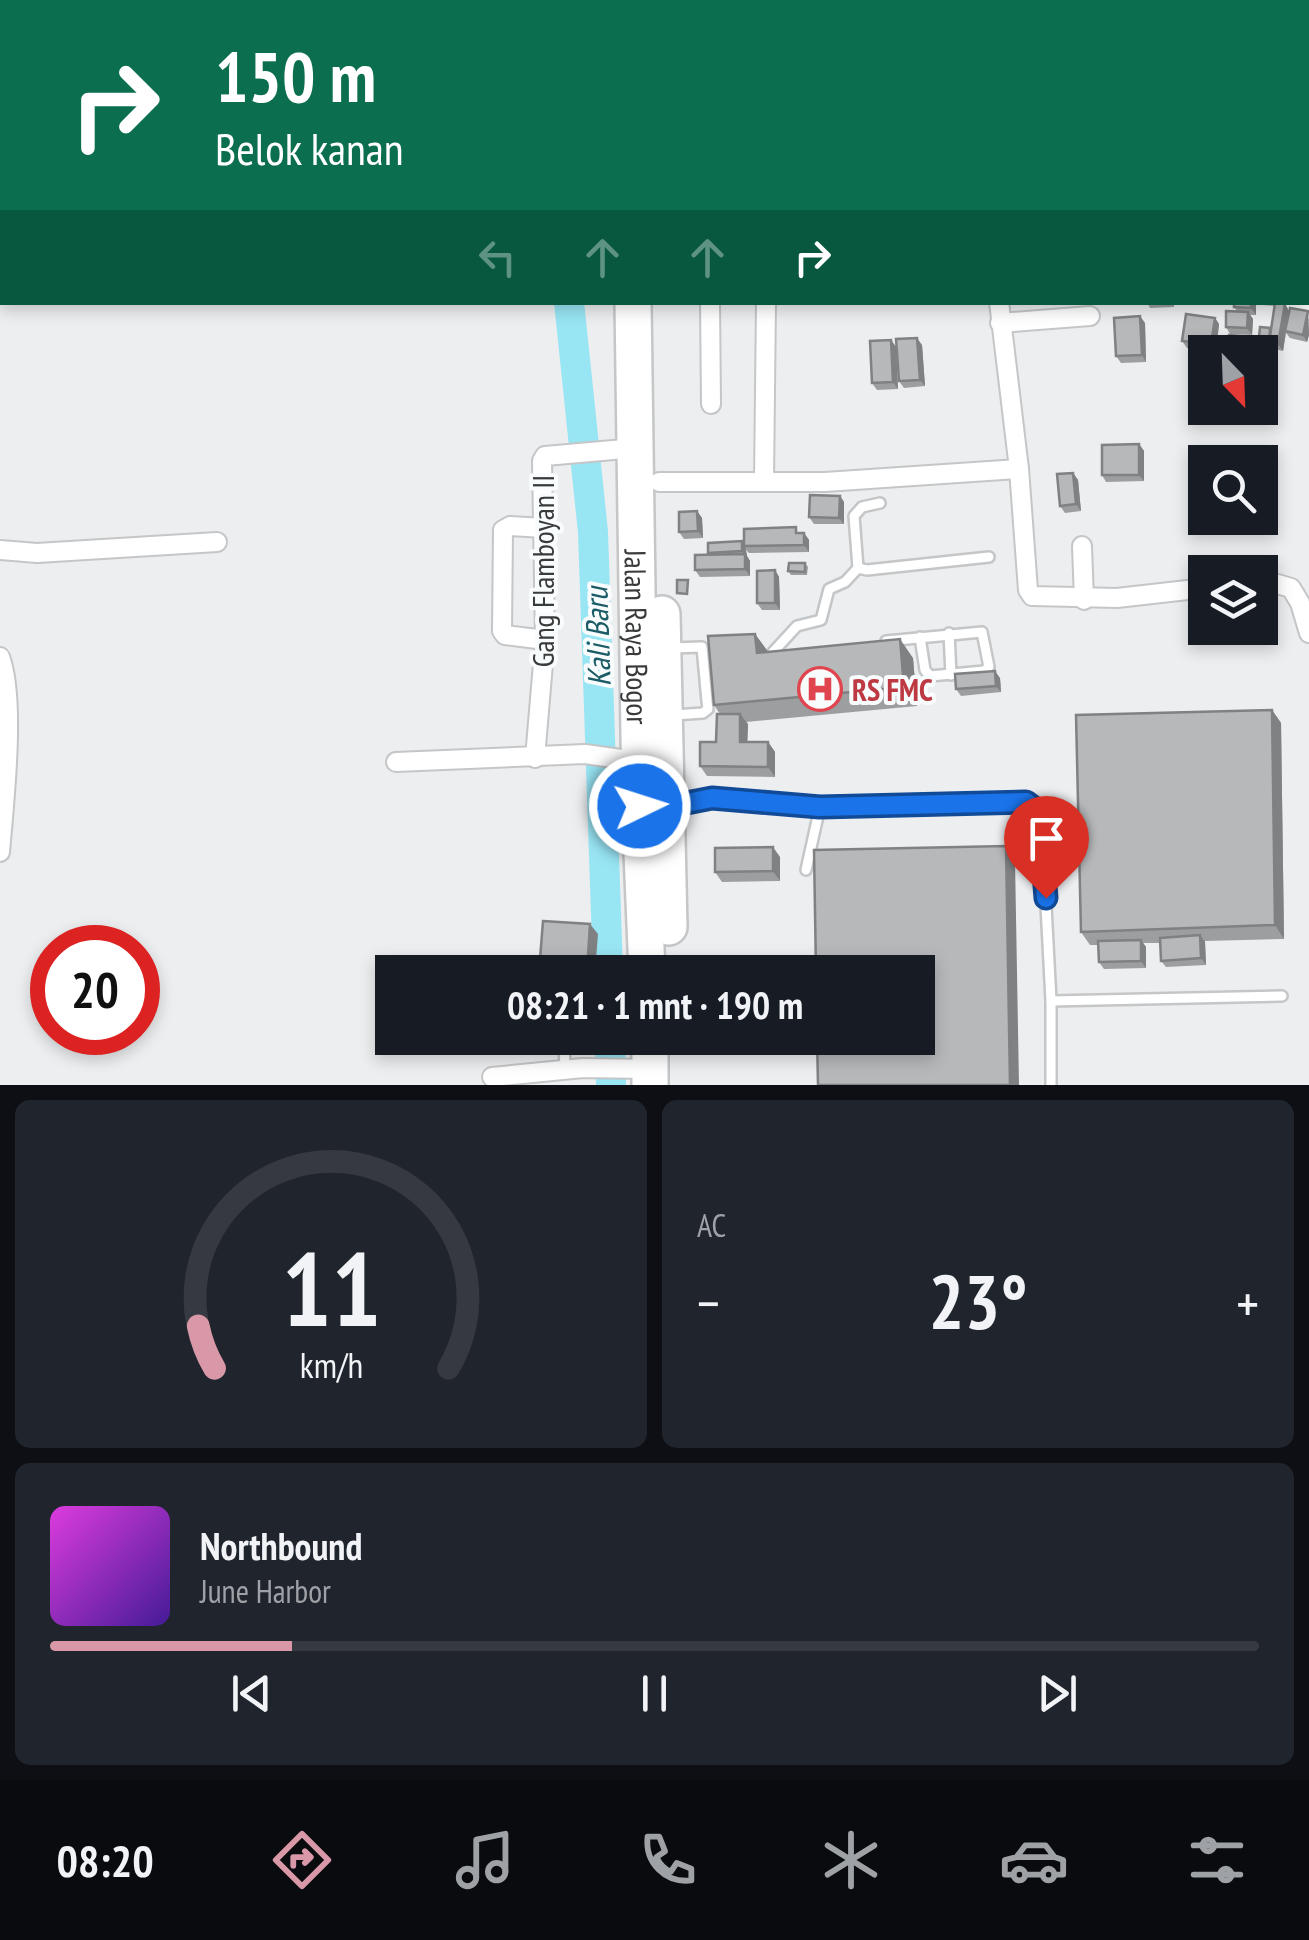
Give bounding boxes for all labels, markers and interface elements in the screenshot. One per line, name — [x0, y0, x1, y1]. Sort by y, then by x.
text: 150 m — [215, 31, 376, 121]
icon: right — [50, 40, 180, 170]
text: Belok kanan — [215, 119, 404, 177]
icon: left — [470, 230, 525, 285]
icon: ahead — [575, 230, 630, 285]
icon: ahead — [680, 230, 735, 285]
icon: right — [785, 230, 840, 285]
north arrow — [1188, 335, 1278, 425]
map controls — [1188, 335, 1278, 645]
button: search — [1188, 445, 1278, 535]
street label: Gang Flamboyan II — [523, 475, 562, 667]
street label: Jalan Raya Bogor — [617, 548, 658, 726]
button: layers — [1188, 555, 1278, 645]
water label: Kali Baru — [574, 584, 620, 688]
hospital icon: RS FMC — [797, 666, 843, 712]
place label: RS FMC — [852, 670, 933, 709]
position arrow — [588, 754, 692, 858]
pin — [1004, 796, 1089, 899]
icon: arrive — [1019, 811, 1074, 866]
speed limit sign: 20 — [30, 925, 160, 1055]
text: 08:21 · 1 mnt · 190 m — [507, 980, 803, 1029]
text: AC — [697, 1204, 726, 1246]
text: 11 — [281, 1220, 381, 1355]
text: 23° — [928, 1253, 1028, 1350]
text: − — [697, 1267, 720, 1338]
text: + — [1236, 1267, 1259, 1338]
text: km/h — [299, 1342, 363, 1388]
text: Northbound — [200, 1521, 362, 1570]
text: June Harbor — [200, 1570, 331, 1612]
icon: previous — [224, 1666, 279, 1721]
icon: pause — [627, 1666, 682, 1721]
icon: next — [1030, 1666, 1085, 1721]
icon: directions — [267, 1825, 337, 1895]
icon: music — [450, 1825, 520, 1895]
icon: phone — [633, 1825, 703, 1895]
icon: climate — [816, 1825, 886, 1895]
icon: car — [999, 1825, 1069, 1895]
icon: filters — [1182, 1825, 1252, 1895]
text: 08:20 — [57, 1831, 154, 1889]

